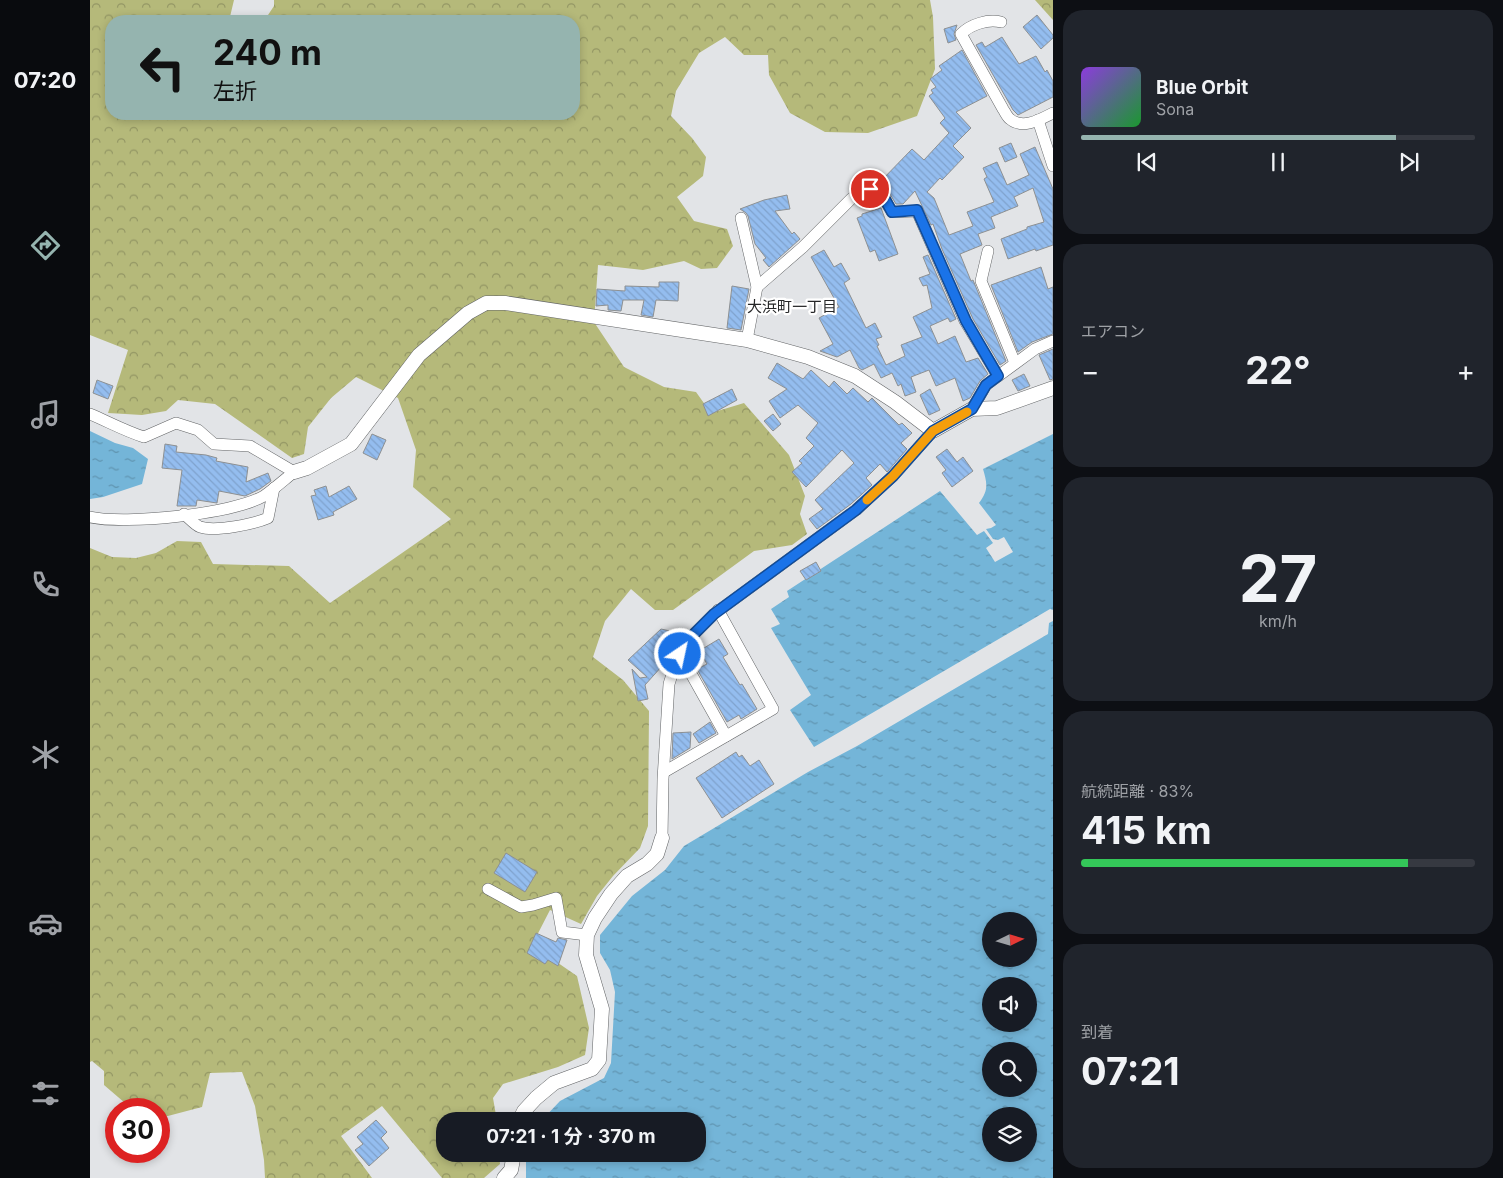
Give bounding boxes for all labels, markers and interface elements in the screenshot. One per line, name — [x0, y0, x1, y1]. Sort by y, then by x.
text: 240 m — [213, 31, 322, 73]
icon: left — [130, 35, 195, 100]
text: 07:20 — [14, 67, 76, 93]
text: Blue Orbit — [1156, 76, 1248, 99]
text: 左折 — [213, 78, 257, 104]
text: Sona — [1156, 99, 1194, 119]
icon: previous — [1133, 148, 1161, 176]
icon: pause — [1264, 148, 1292, 176]
icon: next — [1395, 148, 1423, 176]
pin — [849, 168, 891, 210]
icon: arrive — [856, 175, 884, 203]
icon: directions — [28, 228, 63, 263]
district label: 大浜町一丁目 — [747, 297, 837, 316]
text: エアコン — [1081, 321, 1145, 341]
text: 22° — [1245, 347, 1311, 393]
text: − — [1081, 354, 1100, 388]
text: + — [1456, 354, 1475, 388]
icon: music — [28, 397, 63, 432]
text: 27 — [1239, 539, 1317, 618]
icon: phone — [28, 567, 63, 602]
text: km/h — [1259, 611, 1297, 631]
position arrow — [653, 627, 705, 679]
icon: climate — [28, 737, 63, 772]
text: 航続距離 · 83% — [1081, 781, 1194, 801]
text: 415 km — [1081, 807, 1212, 853]
icon: car — [28, 906, 63, 941]
north arrow — [982, 912, 1038, 968]
map controls — [982, 912, 1037, 1162]
button: sound — [982, 977, 1037, 1032]
text: 到着 — [1081, 1022, 1113, 1042]
button: search — [982, 1042, 1037, 1097]
text: 07:21 — [1081, 1048, 1180, 1094]
icon: filters — [28, 1076, 63, 1111]
speed limit sign: 30 — [105, 1098, 170, 1163]
button: layers — [982, 1107, 1037, 1162]
text: 07:21 · 1 分 · 370 m — [486, 1125, 656, 1148]

